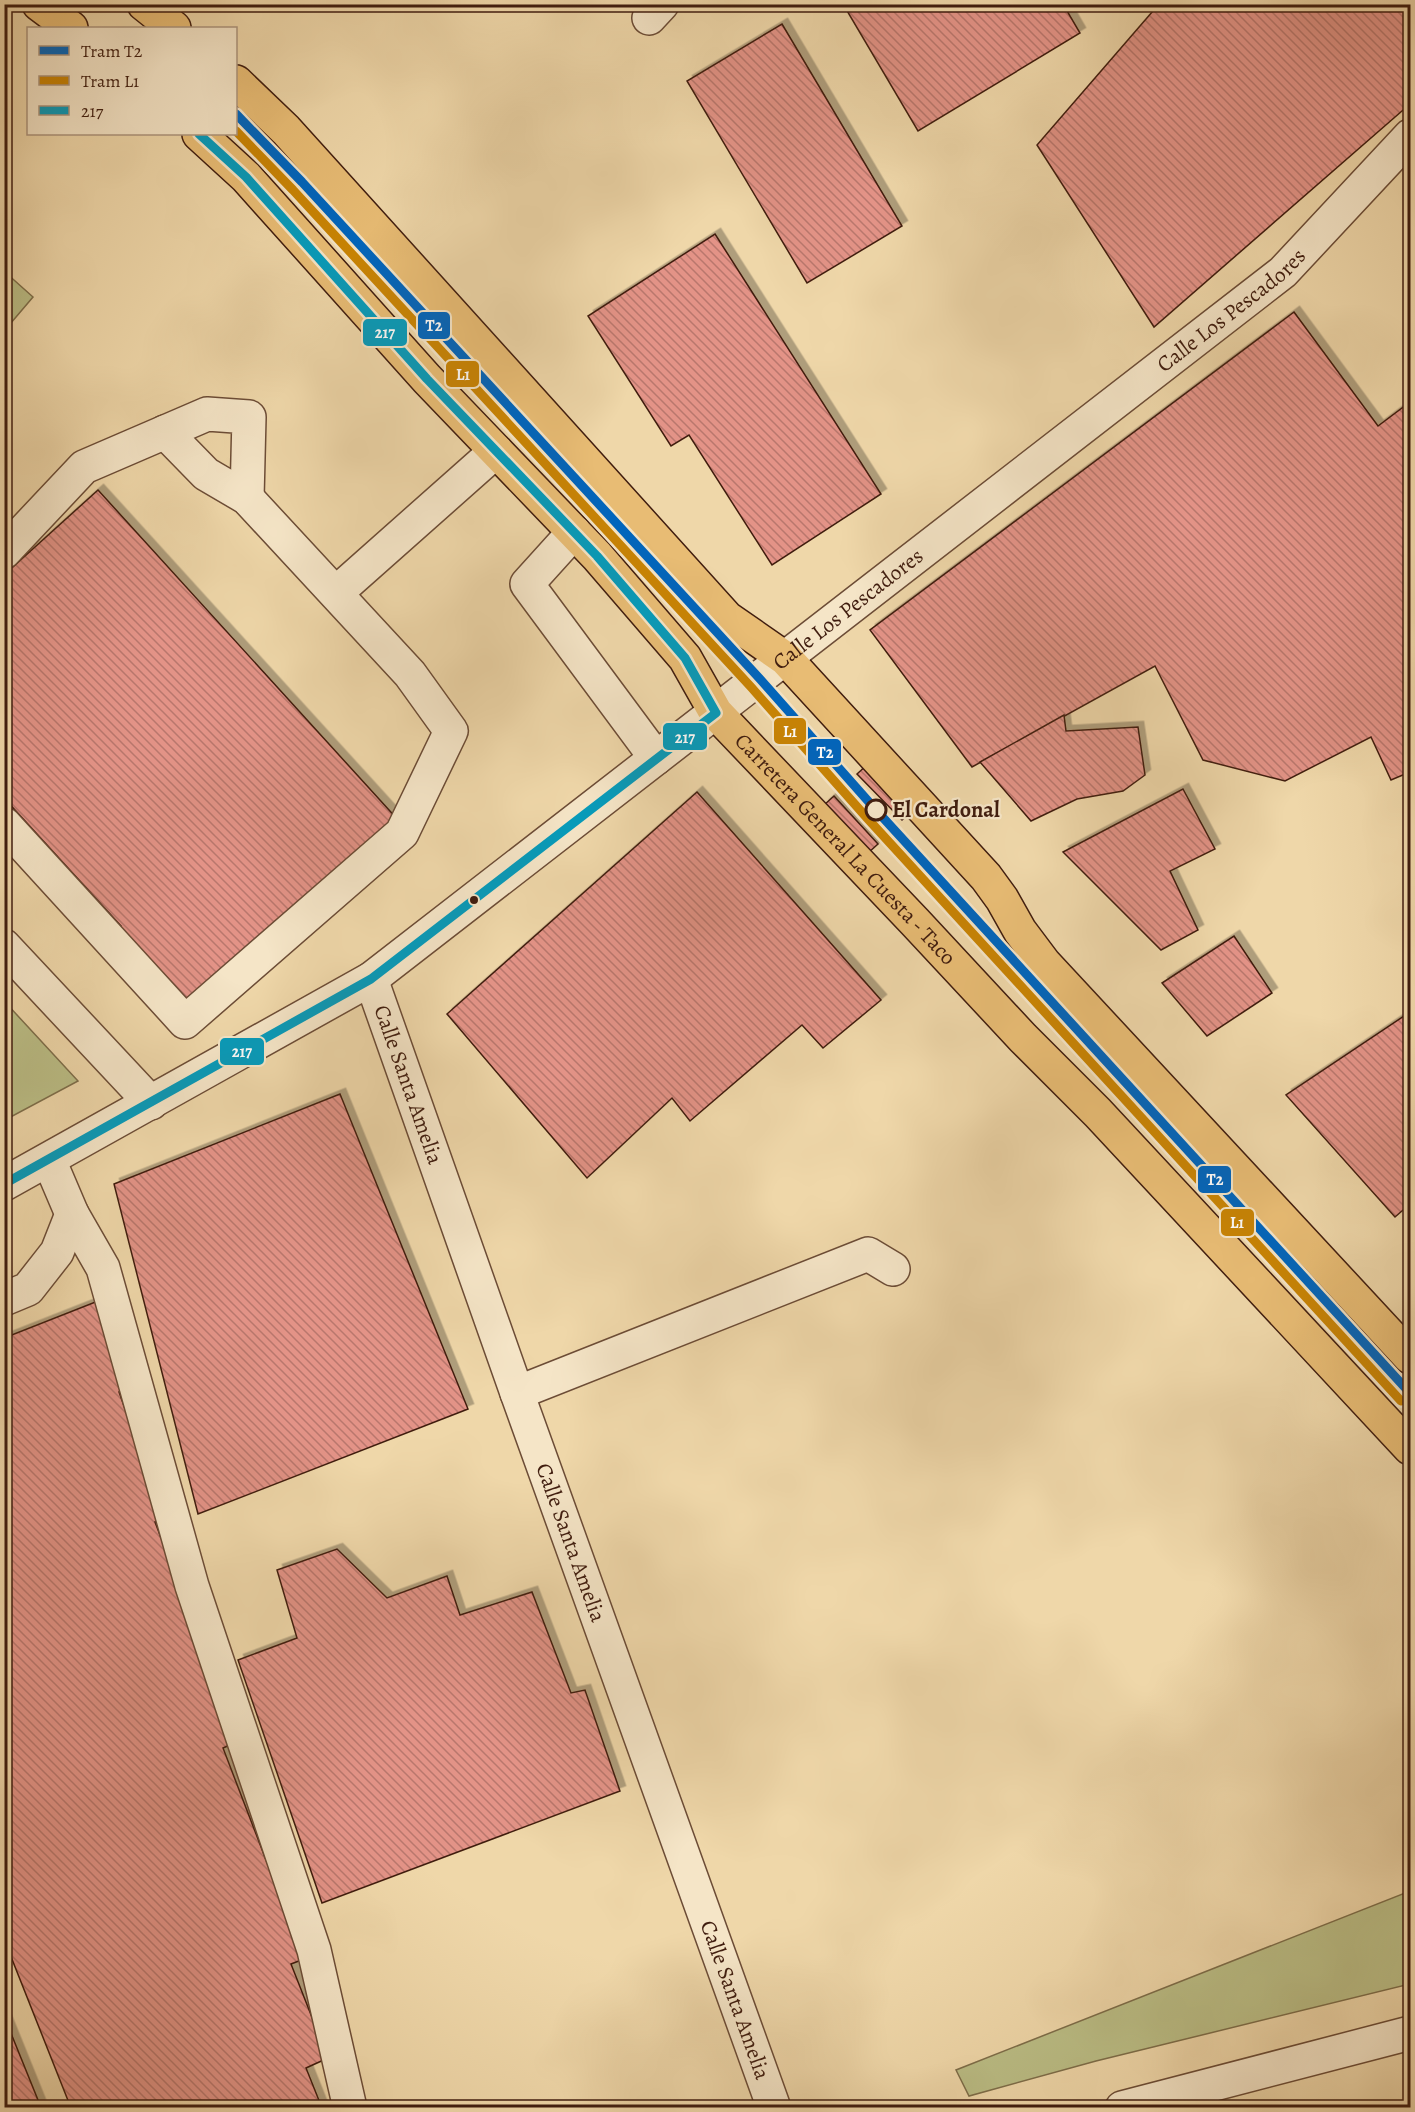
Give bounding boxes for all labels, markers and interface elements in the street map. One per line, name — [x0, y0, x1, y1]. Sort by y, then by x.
legend — [27, 27, 237, 135]
text: Tram T2 — [81, 39, 143, 63]
text: Tram L1 — [81, 69, 139, 93]
text: 217 — [81, 99, 104, 123]
street label: Calle Los Pescadores — [1151, 242, 1313, 379]
line badge: T2 — [417, 311, 451, 340]
text: T2 — [426, 315, 443, 337]
line badge: 217 — [362, 318, 408, 347]
text: 217 — [375, 322, 395, 344]
line badge: L1 — [445, 360, 480, 388]
text: L1 — [456, 364, 470, 386]
street label: Calle Los Pescadores — [766, 541, 930, 677]
line badge: L1 — [773, 717, 807, 745]
text: L1 — [783, 721, 797, 743]
line badge: 217 — [662, 722, 708, 751]
street label: Carretera General La Cuesta - Taco — [728, 726, 963, 972]
text: 217 — [675, 727, 695, 749]
line badge: T2 — [807, 738, 842, 766]
text: T2 — [817, 742, 834, 764]
place label: El Cardonal — [892, 795, 1000, 825]
marker: El Cardonal — [865, 799, 887, 821]
unlabelled marker — [468, 894, 480, 906]
street label: Calle Santa Amelia — [366, 1001, 450, 1169]
line badge: 217 — [219, 1037, 265, 1066]
text: 217 — [232, 1041, 252, 1063]
line badge: T2 — [1197, 1165, 1232, 1194]
text: T2 — [1207, 1169, 1224, 1191]
line badge: L1 — [1220, 1208, 1255, 1237]
text: L1 — [1230, 1212, 1244, 1234]
street label: Calle Santa Amelia — [528, 1459, 613, 1627]
street label: Calle Santa Amelia — [693, 1916, 778, 2084]

